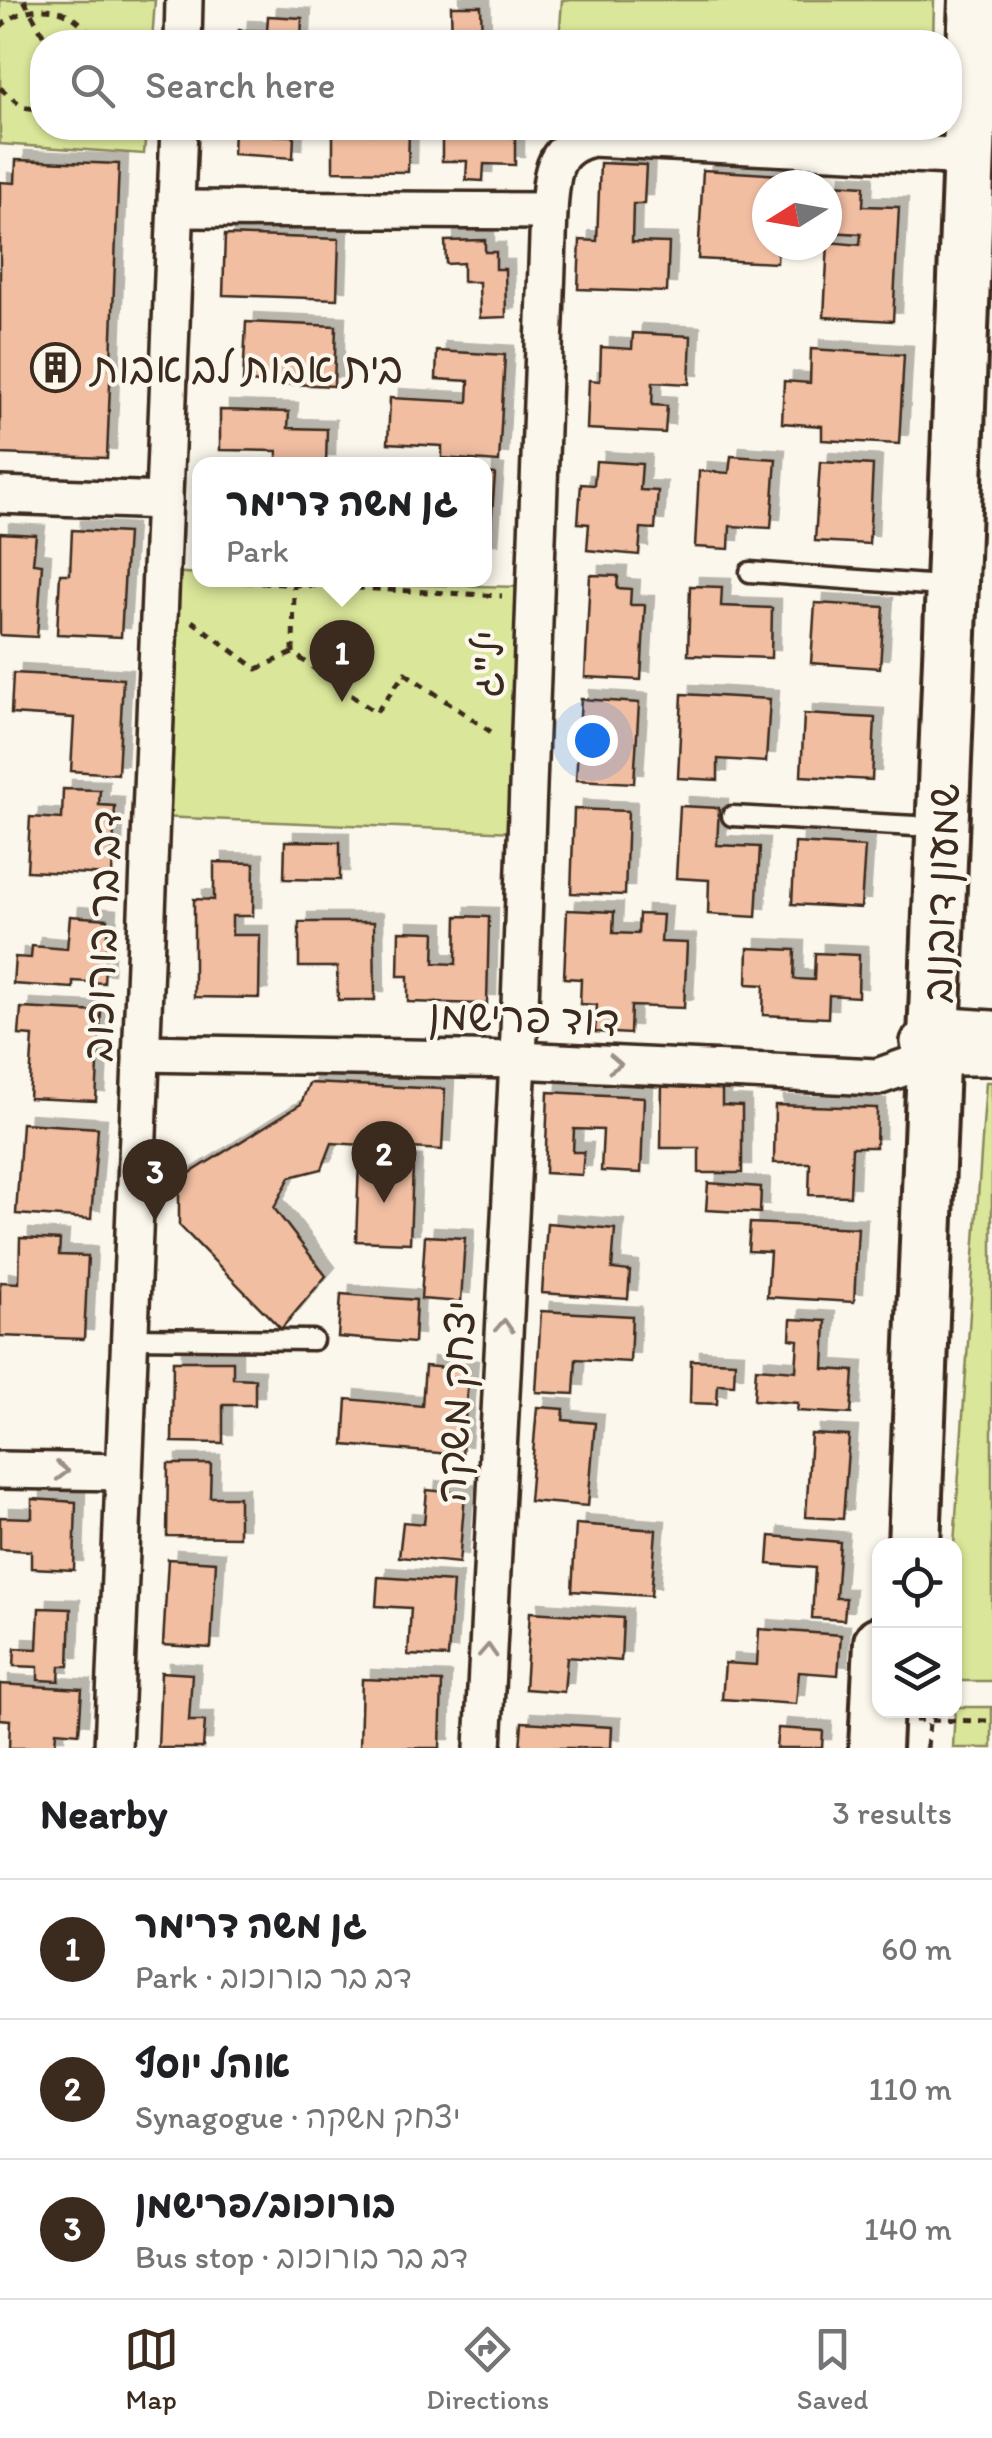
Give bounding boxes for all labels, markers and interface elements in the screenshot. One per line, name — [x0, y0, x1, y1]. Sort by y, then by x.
search box — [30, 30, 962, 140]
icon: search — [65, 58, 120, 113]
text: Search here — [145, 62, 336, 108]
north arrow — [752, 170, 842, 260]
building icon: בית אבות לב אבות — [30, 341, 82, 393]
place label: בית אבות לב אבות — [88, 342, 403, 393]
popup — [192, 457, 492, 587]
text: גן משה דרימר — [226, 479, 458, 525]
text: Park — [226, 532, 289, 570]
pin: 1 — [310, 620, 374, 702]
street label: יל"ג — [461, 630, 514, 698]
your location — [567, 715, 618, 766]
street label: שמעון דובנוב — [911, 782, 970, 1004]
street label: דב בר בורוכוב — [72, 809, 131, 1063]
street label: דוד פרישמן — [427, 989, 620, 1047]
one-way arrow — [608, 1054, 624, 1075]
pin: 2 — [352, 1120, 416, 1203]
pin: 3 — [122, 1138, 188, 1221]
street label: יצחק משקה — [425, 1299, 486, 1505]
one-way arrow — [493, 1318, 514, 1334]
one-way arrow — [54, 1460, 70, 1482]
map controls — [872, 1538, 962, 1718]
button: locate — [872, 1538, 962, 1628]
button: layers — [872, 1628, 962, 1718]
one-way arrow — [477, 1642, 498, 1658]
text: Nearby — [40, 1788, 167, 1839]
text: 3 results — [832, 1794, 952, 1832]
text: גן משה דרימר — [135, 1901, 367, 1947]
text: 1 — [65, 1930, 80, 1968]
text: 60 m — [881, 1930, 952, 1968]
text: Park · דב בר בורוכוב — [135, 1958, 412, 1996]
text: אוהל יוסף — [135, 2041, 290, 2087]
text: 2 — [64, 2070, 81, 2108]
text: 110 m — [868, 2070, 952, 2108]
text: Synagogue · יצחק משקה — [135, 2098, 460, 2136]
text: בורוכוב/פרישמן — [135, 2181, 396, 2227]
text: 3 — [64, 2210, 81, 2248]
text: 140 m — [864, 2210, 952, 2248]
text: Bus stop · דב בר בורוכוב — [135, 2238, 468, 2276]
tab: Map — [124, 2322, 179, 2416]
tab: Directions — [426, 2322, 549, 2416]
tab: Saved — [797, 2322, 868, 2416]

